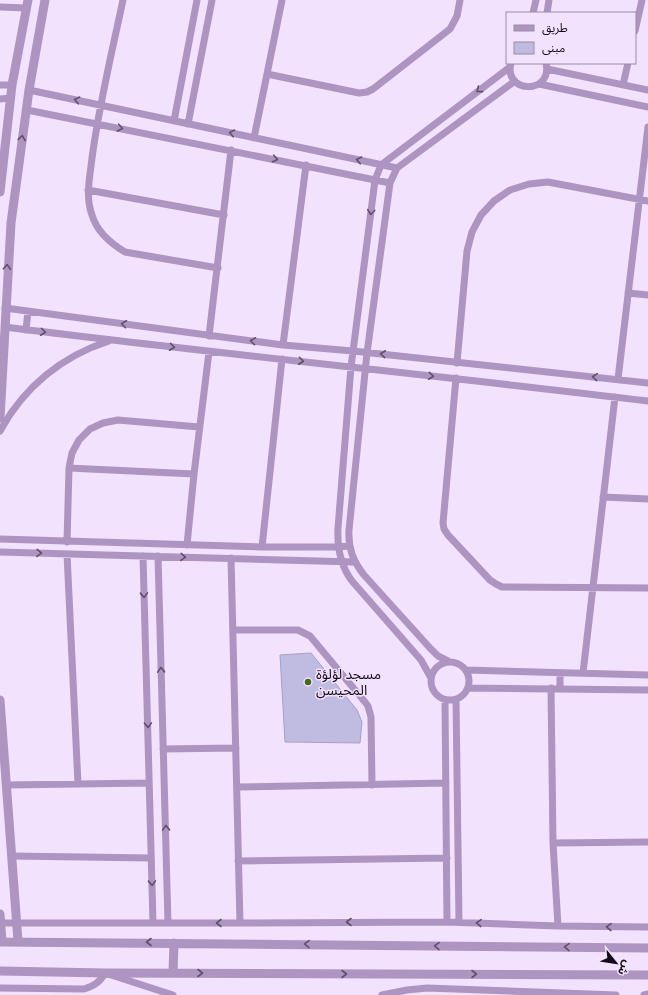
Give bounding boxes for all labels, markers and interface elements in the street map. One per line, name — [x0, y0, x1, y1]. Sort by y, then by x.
legend — [506, 12, 636, 64]
text: طريق — [542, 20, 568, 36]
text: مبنى — [542, 40, 565, 55]
one-way arrow — [476, 85, 483, 93]
one-way arrow — [74, 97, 80, 105]
one-way arrow — [117, 123, 123, 131]
one-way arrow — [228, 130, 235, 138]
one-way arrow — [17, 135, 26, 141]
one-way arrow — [272, 155, 278, 163]
one-way arrow — [356, 157, 362, 165]
one-way arrow — [367, 209, 376, 215]
one-way arrow — [3, 264, 12, 270]
one-way arrow — [121, 320, 127, 329]
one-way arrow — [40, 327, 46, 336]
one-way arrow — [250, 337, 256, 346]
one-way arrow — [169, 343, 175, 352]
one-way arrow — [380, 350, 386, 359]
one-way arrow — [298, 357, 305, 366]
one-way arrow — [428, 371, 434, 380]
one-way arrow — [592, 373, 598, 382]
one-way arrow — [36, 549, 42, 557]
one-way arrow — [180, 553, 186, 561]
one-way arrow — [140, 592, 148, 598]
place label: مسجد لؤلؤة المحيسن — [316, 665, 381, 699]
one-way arrow — [157, 667, 165, 673]
marker: مسجد لؤلؤة المحيسن — [303, 677, 313, 687]
one-way arrow — [144, 722, 152, 728]
one-way arrow — [161, 825, 170, 831]
one-way arrow — [148, 880, 156, 886]
one-way arrow — [346, 918, 352, 926]
one-way arrow — [476, 918, 482, 927]
one-way arrow — [216, 919, 222, 927]
one-way arrow — [606, 922, 612, 931]
one-way arrow — [146, 938, 152, 946]
one-way arrow — [304, 940, 310, 948]
one-way arrow — [434, 942, 440, 950]
one-way arrow — [564, 943, 570, 951]
north arrow — [596, 943, 636, 983]
text: ش — [615, 958, 634, 978]
one-way arrow — [197, 969, 203, 977]
one-way arrow — [341, 970, 347, 978]
one-way arrow — [471, 970, 477, 978]

